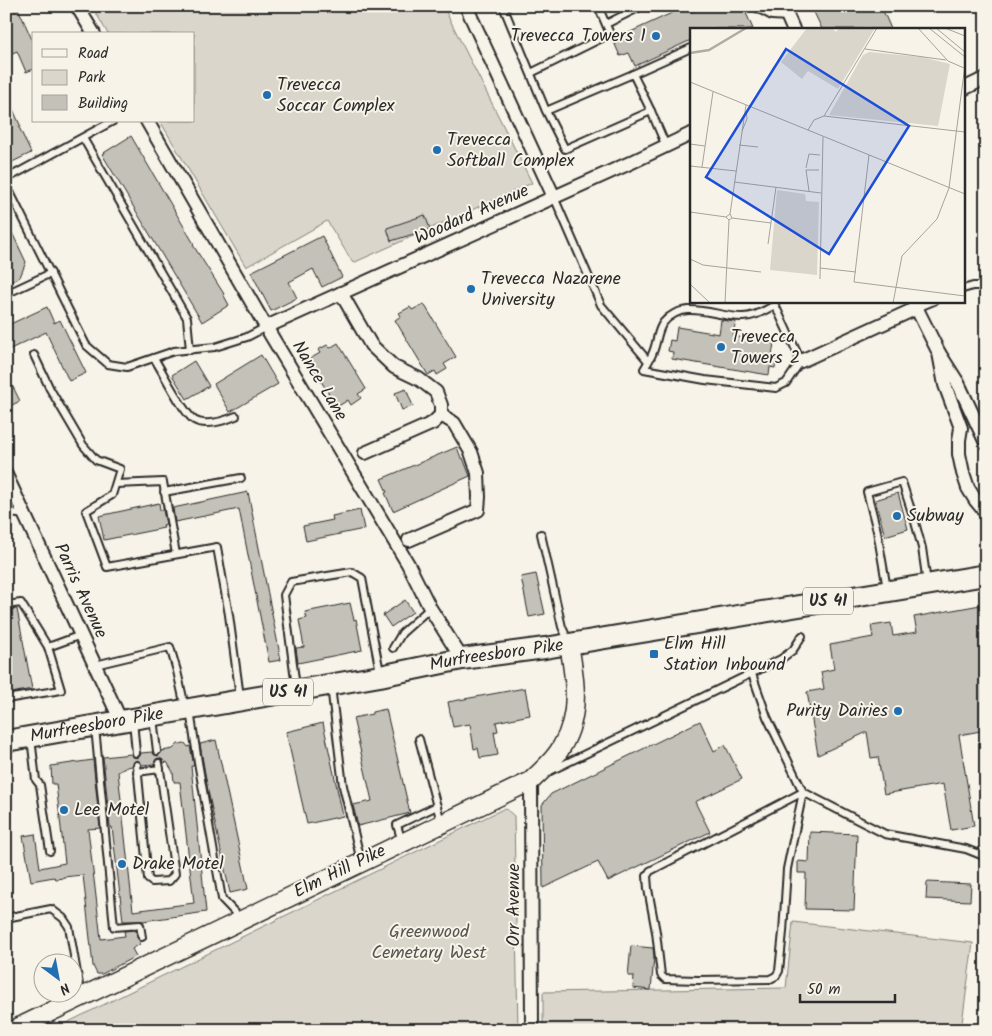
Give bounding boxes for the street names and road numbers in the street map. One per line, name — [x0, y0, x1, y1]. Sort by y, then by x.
street label: Woodard Avenue — [410, 177, 534, 253]
street label: Nance Lane — [284, 335, 354, 427]
street label: Parris Avenue — [45, 539, 115, 643]
road number: US 41 — [803, 588, 853, 614]
street label: Murfreesboro Pike — [427, 631, 566, 680]
road number: US 41 — [263, 679, 313, 706]
street label: Murfreesboro Pike — [28, 699, 166, 751]
street label: Elm Hill Pike — [289, 837, 391, 907]
street label: Orr Avenue — [500, 863, 529, 947]

